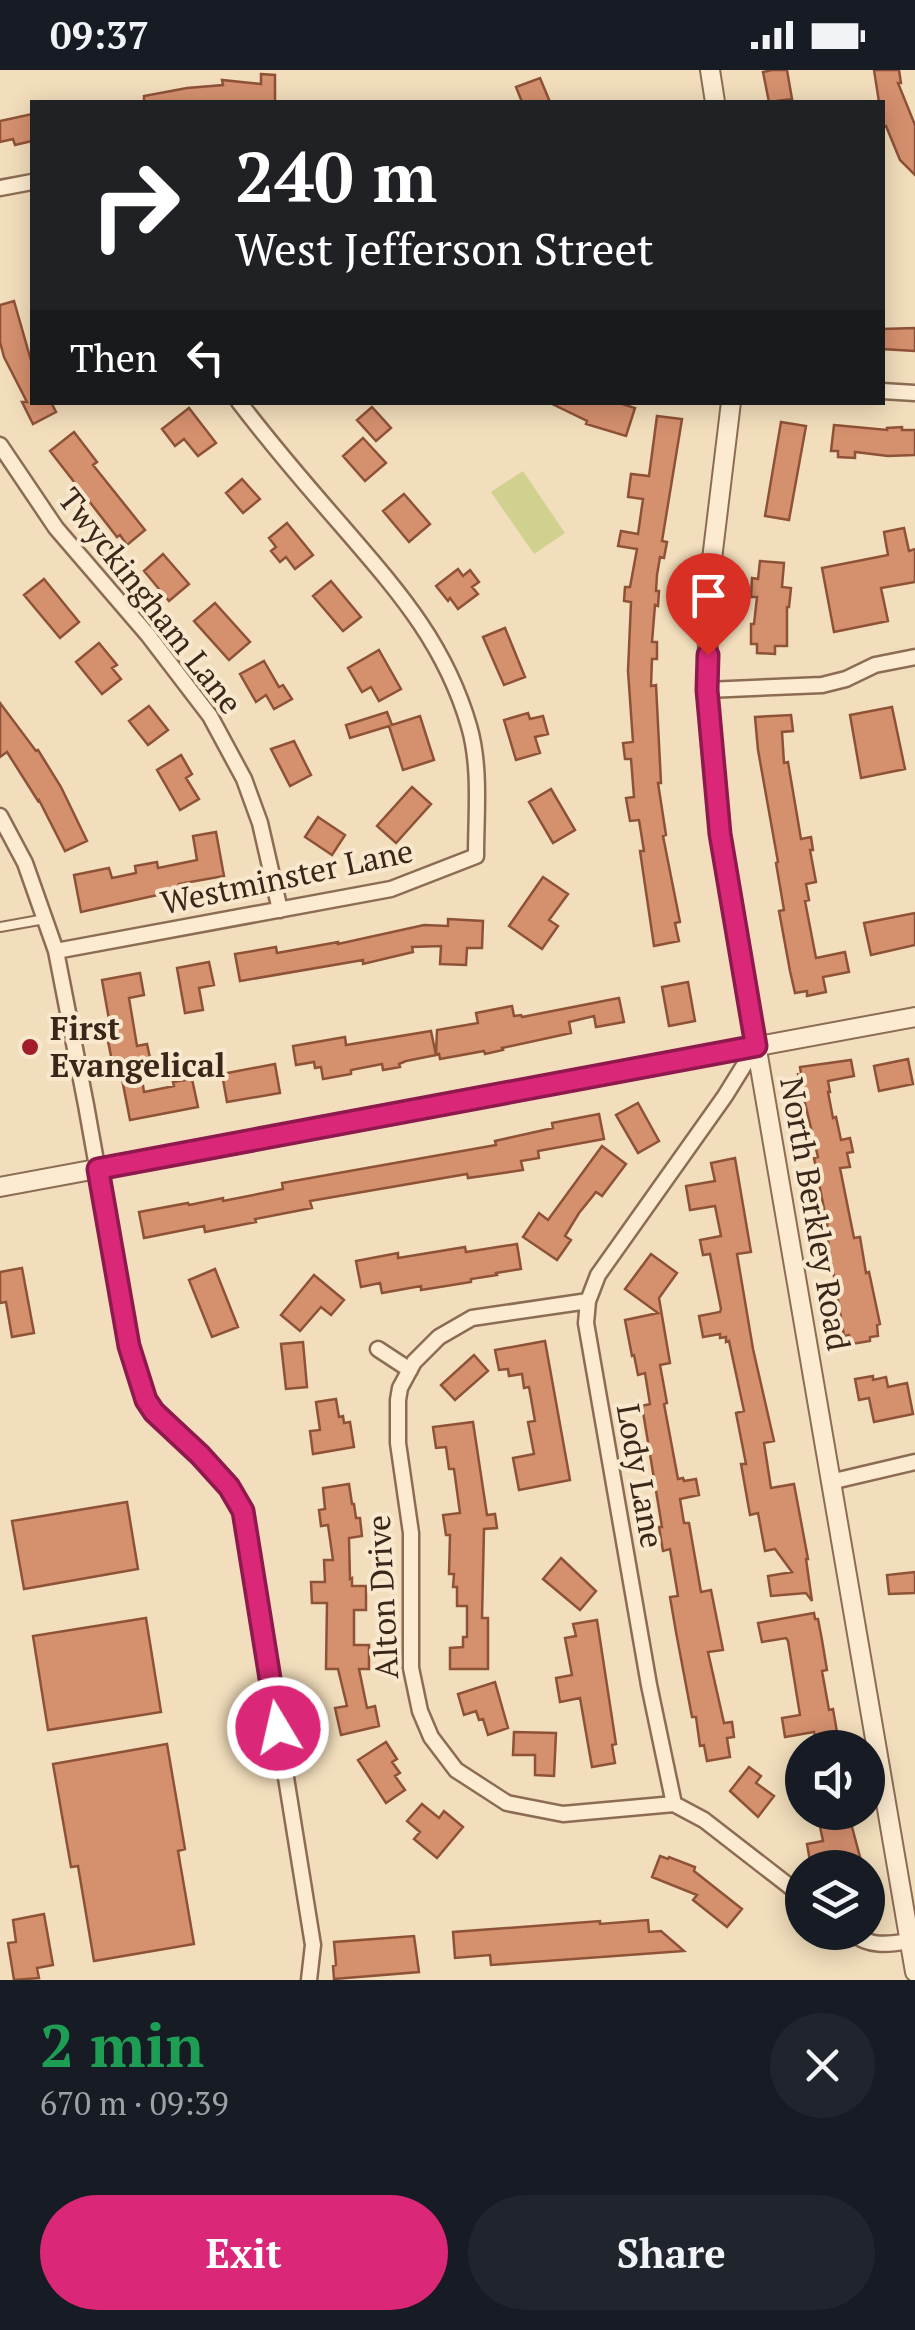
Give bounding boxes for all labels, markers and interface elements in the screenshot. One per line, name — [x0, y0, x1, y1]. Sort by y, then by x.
text: 09:37 — [50, 10, 149, 60]
text: 240 m — [235, 129, 437, 222]
icon: right — [70, 140, 200, 270]
text: West Jefferson Street — [235, 218, 654, 278]
icon: left — [178, 330, 233, 385]
text: Then — [70, 333, 158, 383]
street label: Twyckingham Lane — [49, 479, 252, 722]
pin — [666, 553, 751, 656]
icon: arrive — [681, 568, 736, 623]
street label: Westminster Lane — [157, 829, 417, 923]
place label: First Evangelical — [50, 1007, 225, 1086]
marker: First Evangelical — [19, 1036, 41, 1058]
street label: North Berkley Road — [771, 1074, 861, 1354]
street label: Lody Lane — [608, 1400, 674, 1551]
street label: Alton Drive — [357, 1514, 407, 1680]
position arrow — [226, 1676, 330, 1780]
map controls — [785, 1730, 885, 1950]
button: sound — [785, 1730, 885, 1830]
button: layers — [785, 1850, 885, 1950]
text: 2 min — [40, 2005, 204, 2084]
button: close — [770, 2013, 875, 2118]
text: 670 m · 09:39 — [40, 2082, 228, 2124]
button: Exit — [40, 2195, 448, 2310]
button: Share — [468, 2195, 875, 2310]

